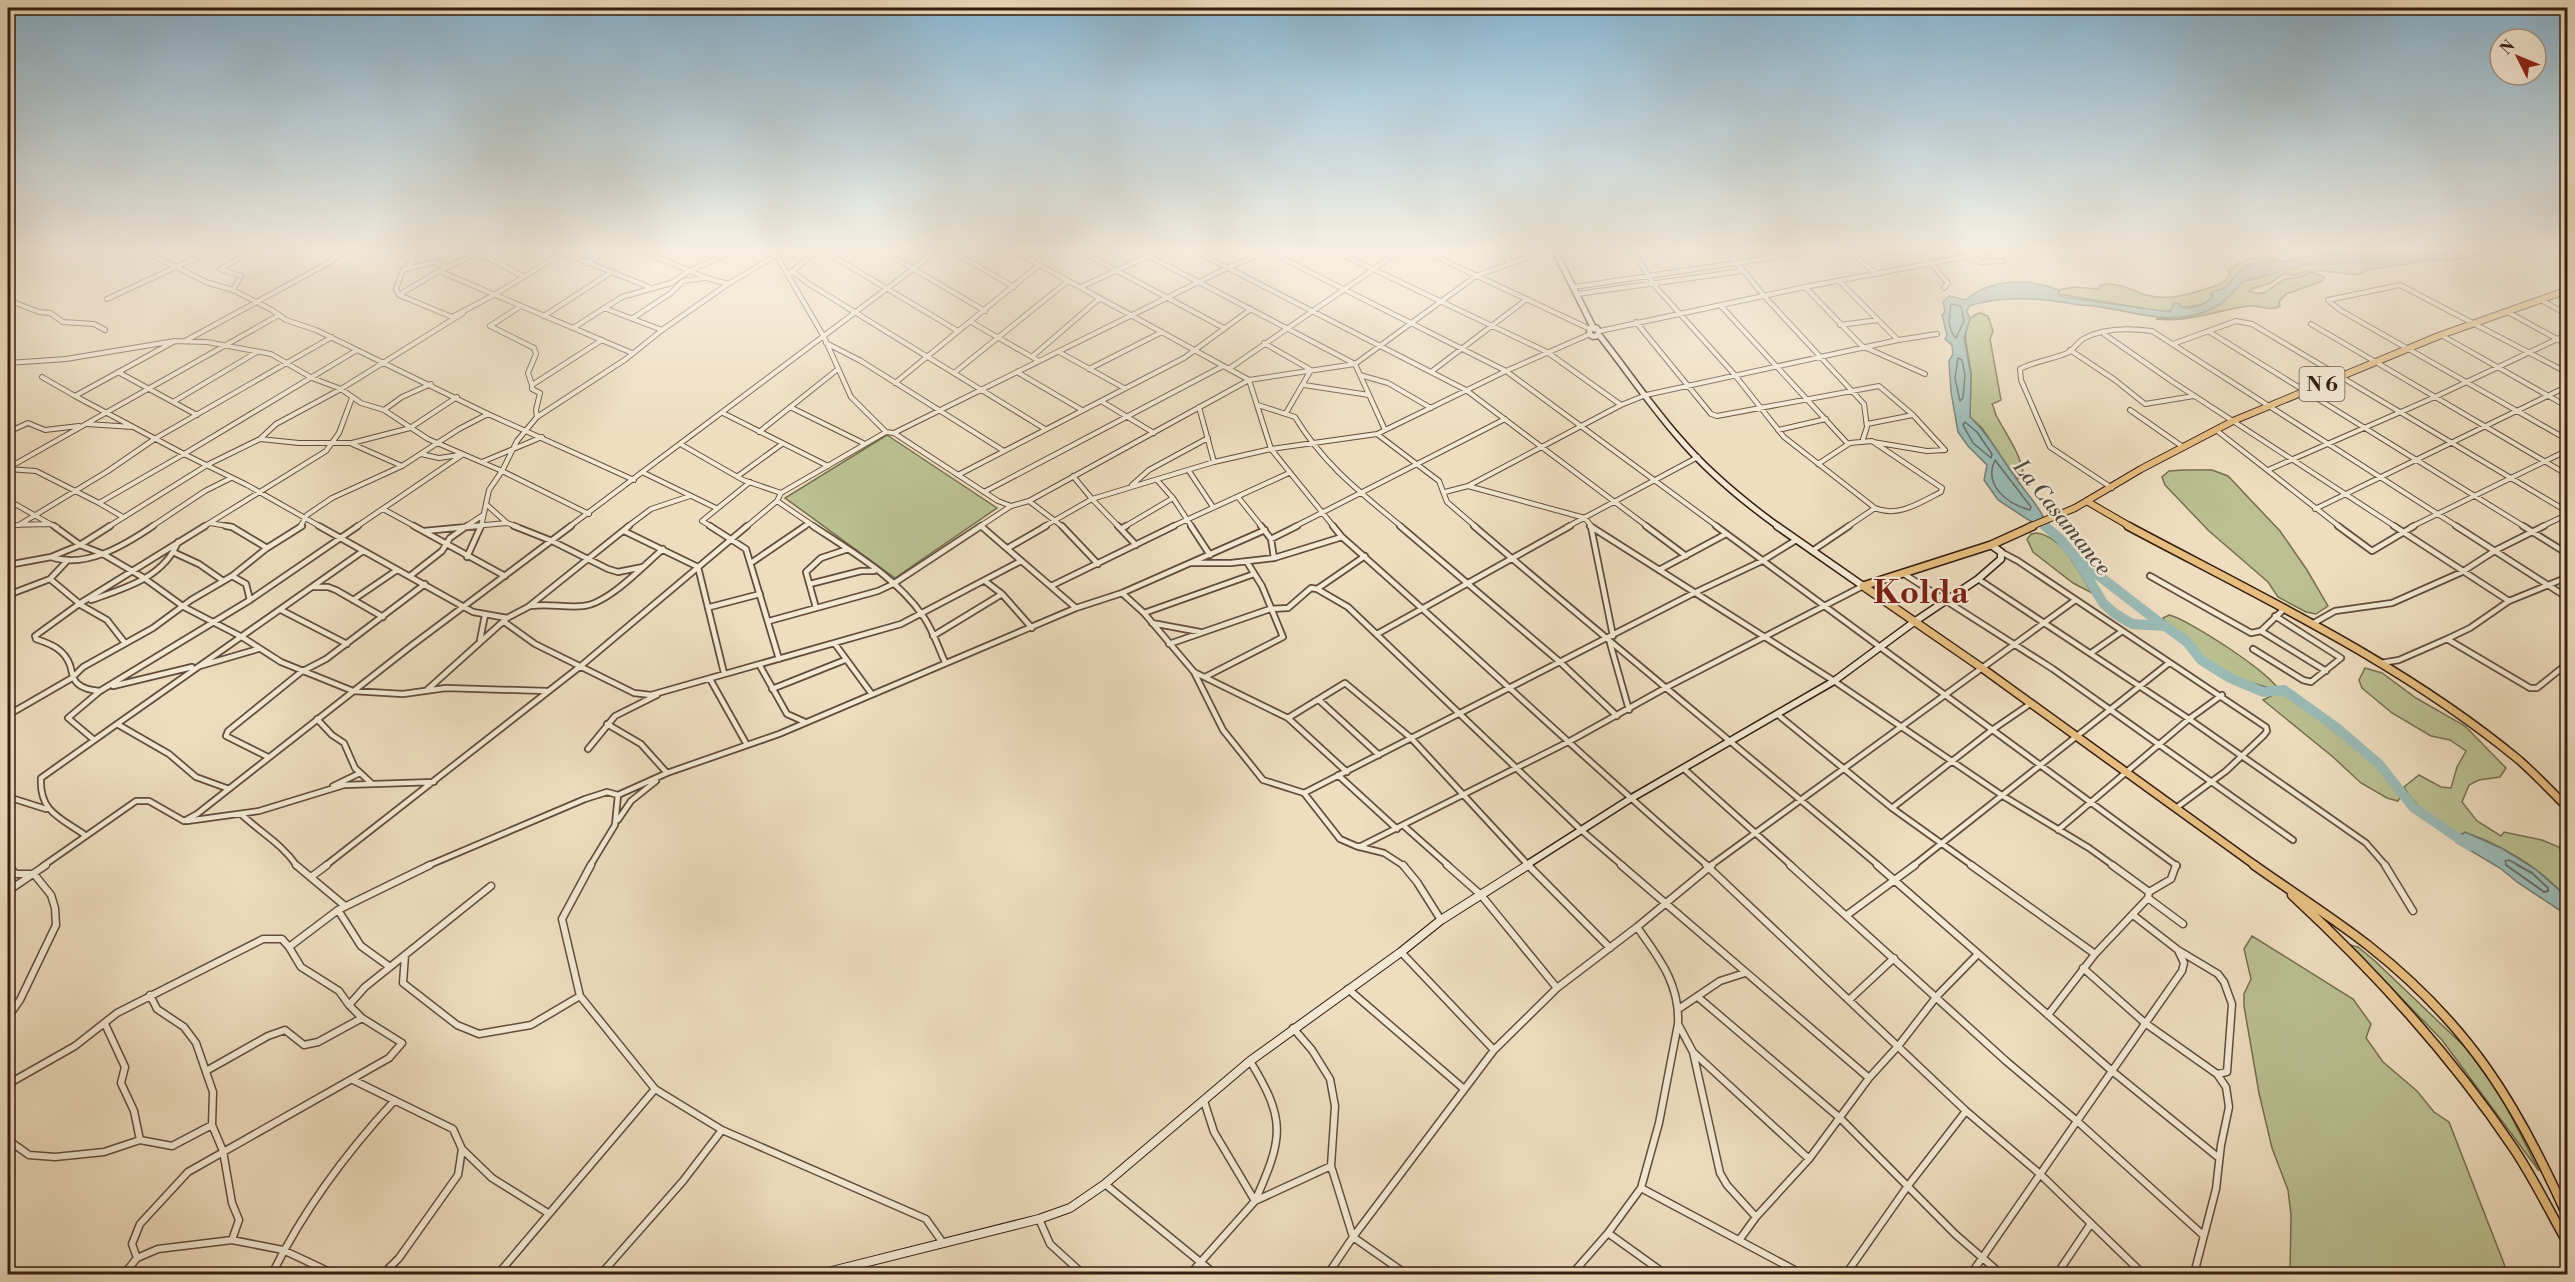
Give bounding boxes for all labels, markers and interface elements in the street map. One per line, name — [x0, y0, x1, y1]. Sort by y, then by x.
north arrow — [2488, 27, 2548, 87]
text: N — [2496, 36, 2520, 59]
road number: N 6 — [2300, 367, 2344, 401]
water label: La Casamance — [2006, 454, 2117, 581]
district label: Kolda — [1873, 573, 1970, 614]

